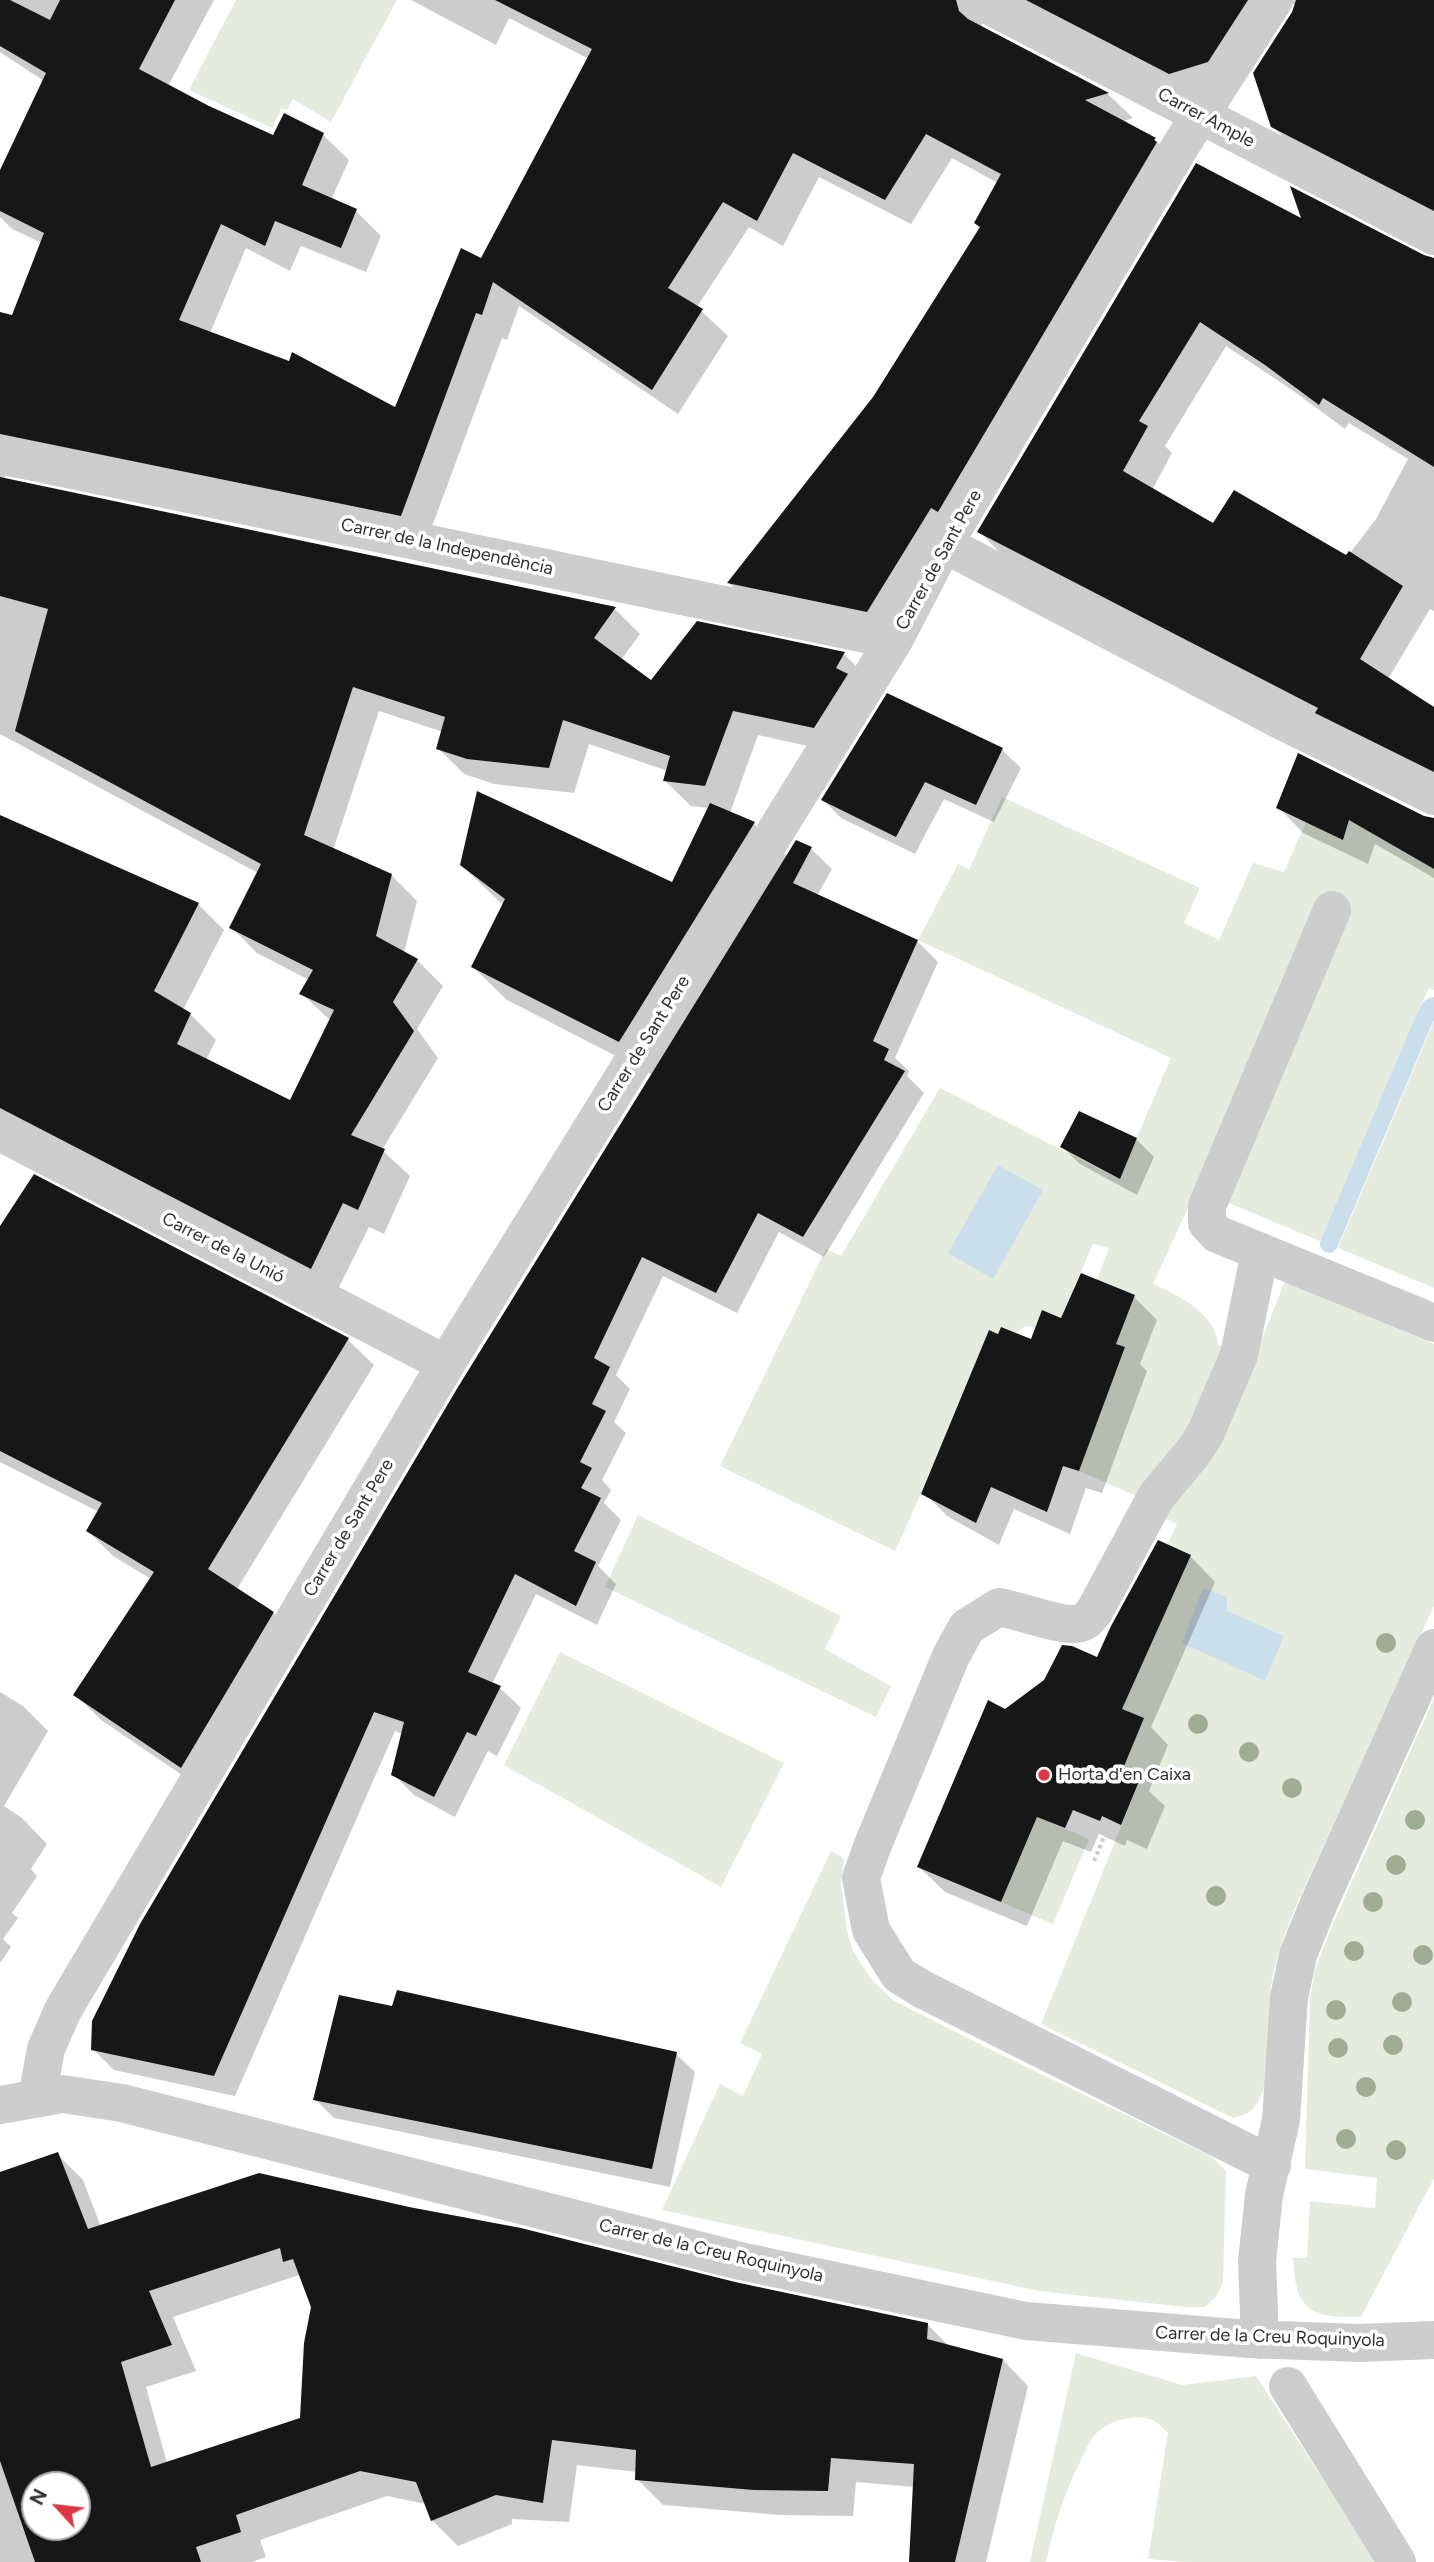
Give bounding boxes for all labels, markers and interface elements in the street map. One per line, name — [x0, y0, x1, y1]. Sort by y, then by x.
street label: Carrer Ample — [1154, 83, 1258, 153]
street label: Carrer de Sant Pere — [891, 486, 987, 634]
street label: Carrer de la Independència — [339, 514, 555, 580]
street label: Carrer de Sant Pere — [593, 972, 695, 1116]
street label: Carrer de la Unió — [158, 1208, 288, 1288]
street label: Carrer de Sant Pere — [299, 1455, 399, 1601]
place label: Horta d'en Caixa — [1058, 1764, 1191, 1786]
marker: Horta d'en Caixa — [1036, 1767, 1052, 1783]
street label: Carrer de la Creu Roquinyola — [597, 2215, 825, 2287]
street label: Carrer de la Creu Roquinyola — [1155, 2322, 1385, 2352]
north arrow — [21, 2471, 91, 2541]
text: N — [25, 2485, 52, 2509]

